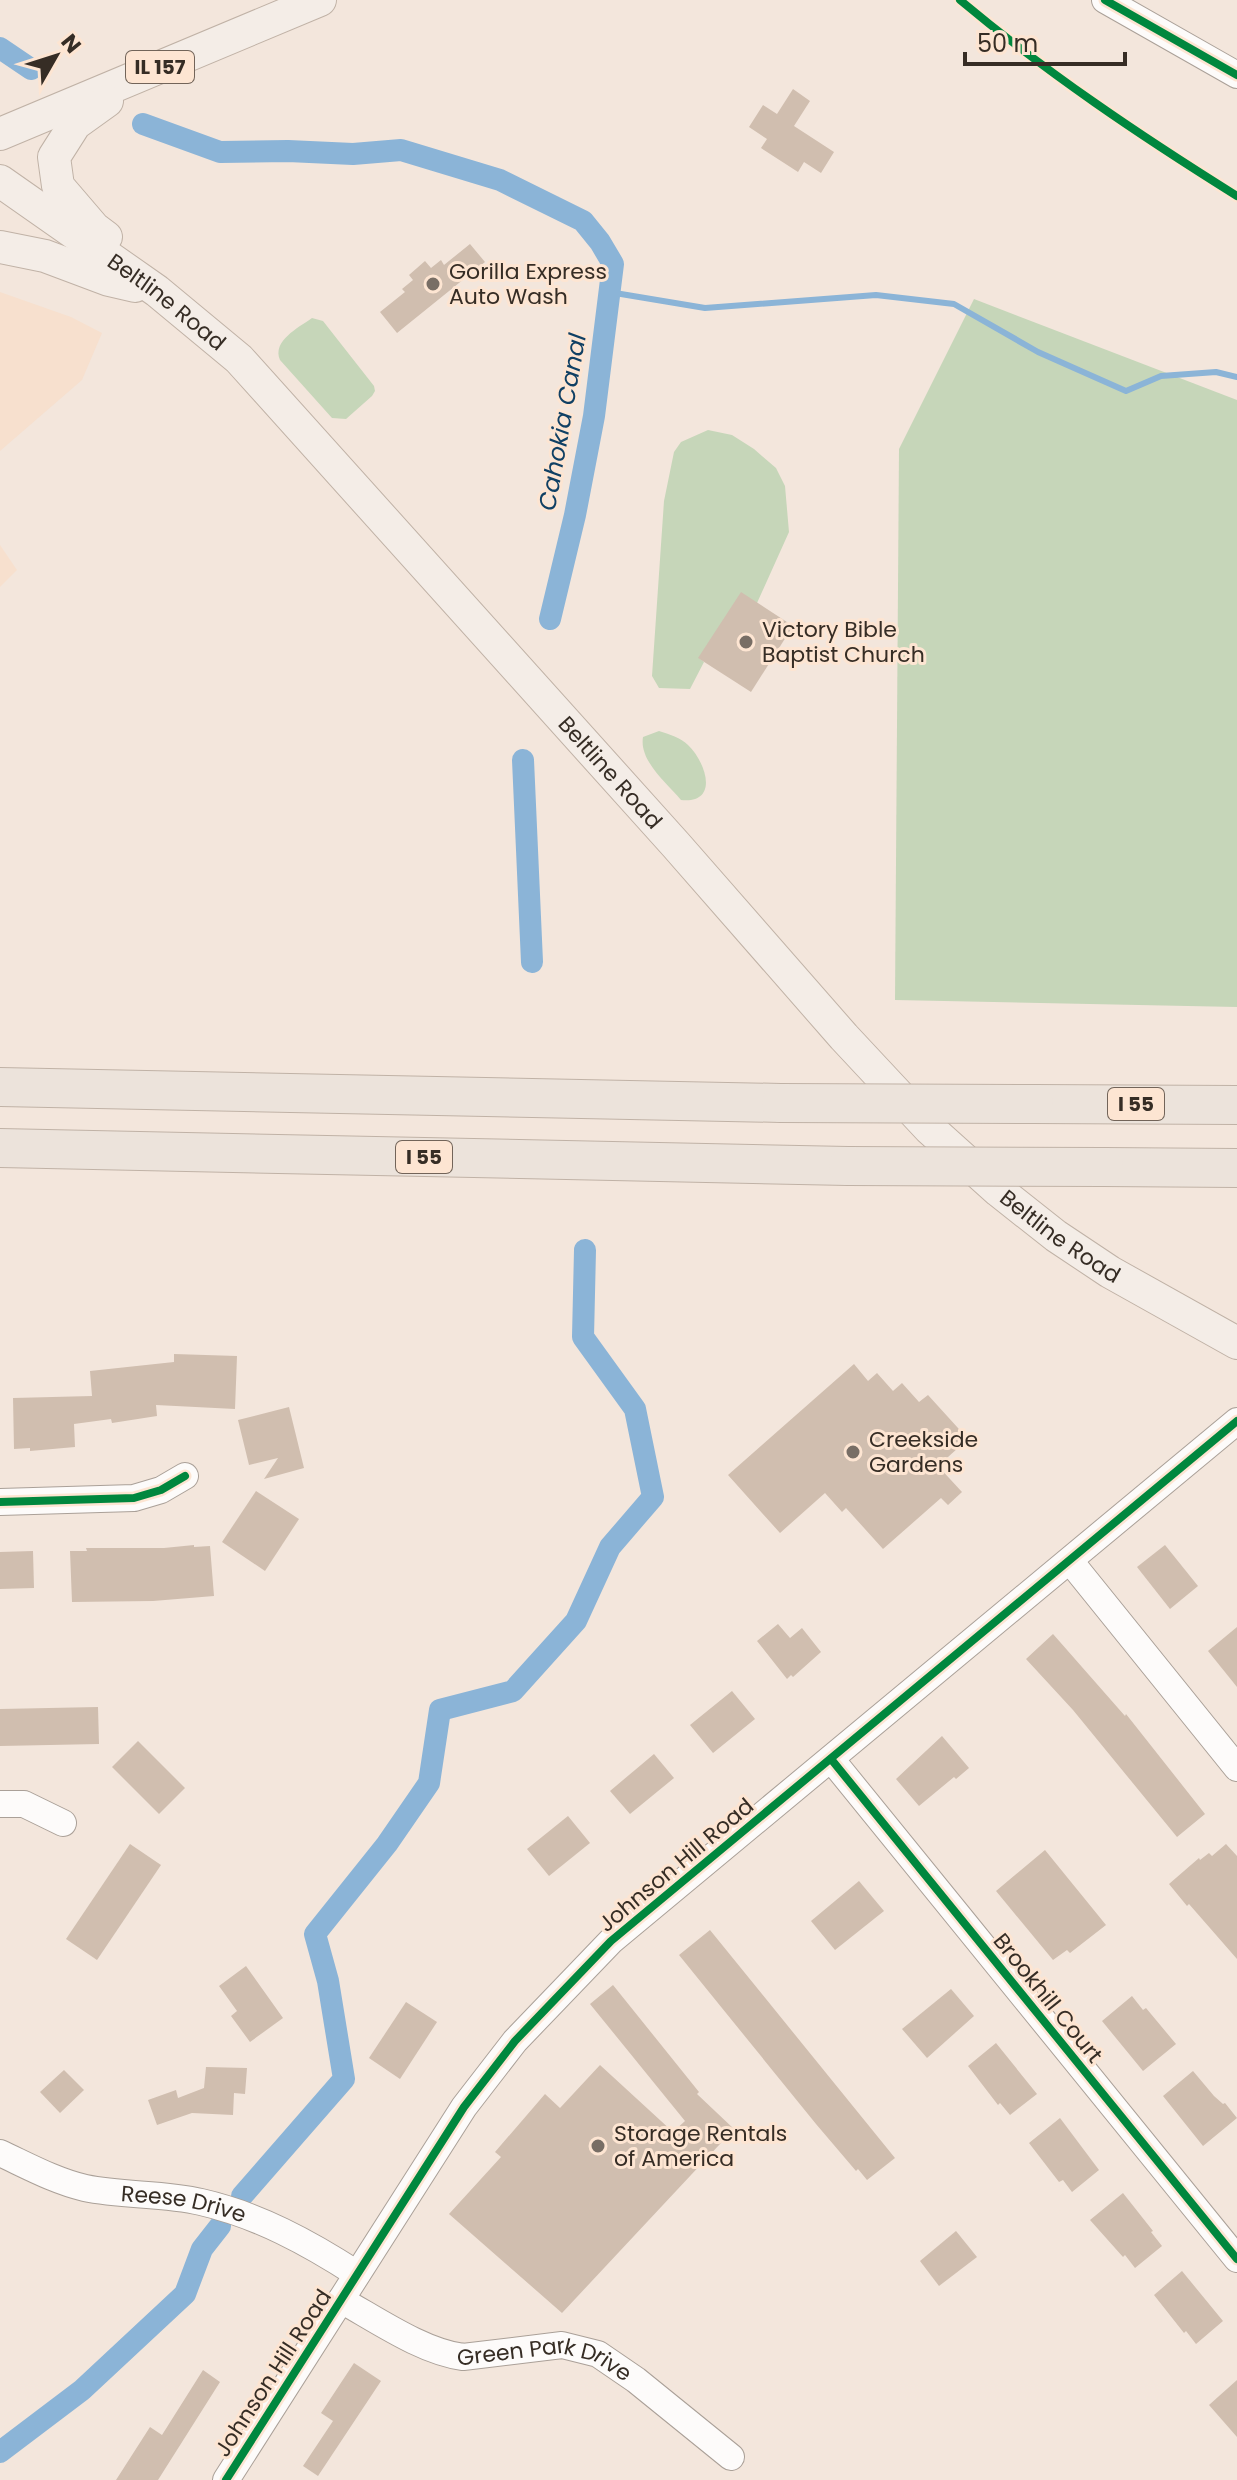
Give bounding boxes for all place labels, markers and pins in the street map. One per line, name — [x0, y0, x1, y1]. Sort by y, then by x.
place label: Gorilla Express Auto Wash — [449, 256, 607, 312]
marker: Gorilla Express Auto Wash — [424, 275, 442, 293]
place label: Victory Bible Baptist Church — [762, 614, 925, 670]
marker: Victory Bible Baptist Church — [737, 633, 755, 651]
place label: Creekside Gardens — [869, 1424, 978, 1480]
marker: Creekside Gardens — [844, 1443, 862, 1461]
place label: Storage Rentals of America — [614, 2118, 787, 2174]
marker: Storage Rentals of America — [589, 2137, 607, 2155]

